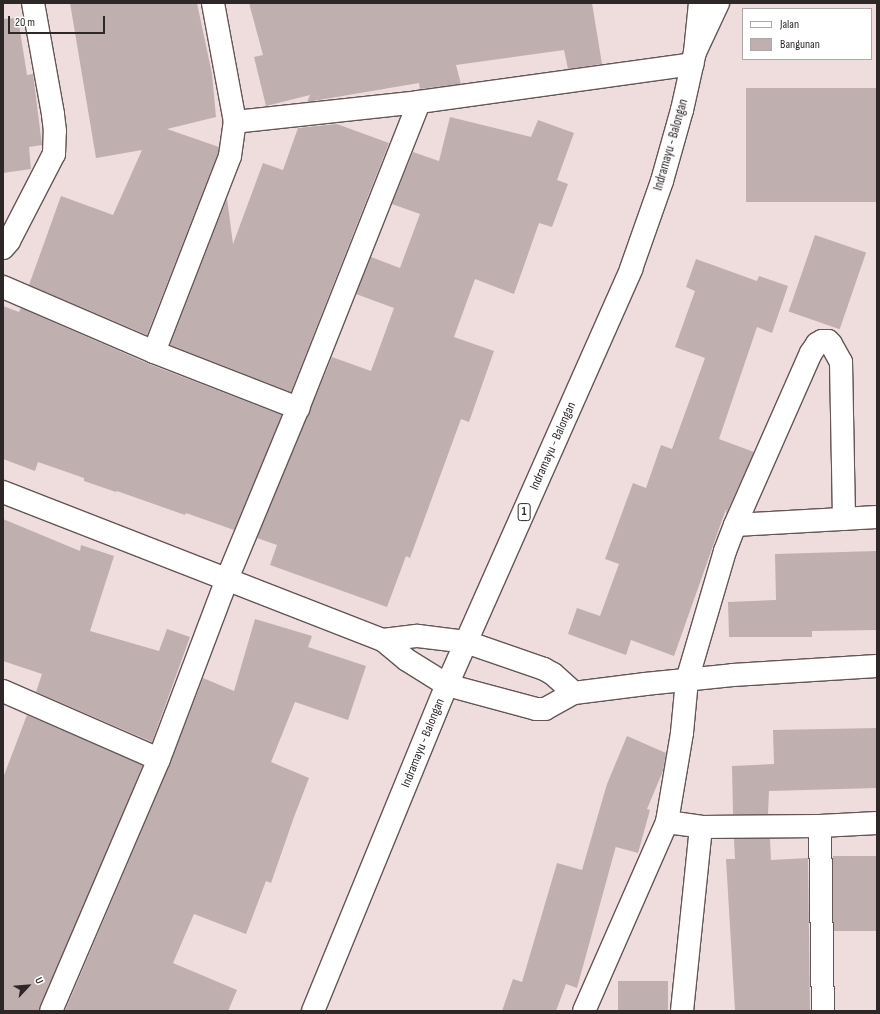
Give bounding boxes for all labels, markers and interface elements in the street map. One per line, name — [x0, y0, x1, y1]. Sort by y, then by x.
scale bar — [10, 8, 107, 34]
legend — [742, 8, 872, 60]
text: 20 m — [15, 15, 35, 30]
text: Jalan — [780, 17, 799, 32]
text: Bangunan — [780, 37, 820, 52]
street label: Indramayu - Balongan — [650, 97, 692, 193]
street label: Indramayu - Balongan — [527, 400, 579, 492]
road number: 1 — [517, 502, 531, 522]
street label: Indramayu - Balongan — [398, 696, 448, 790]
north arrow — [8, 966, 48, 1006]
text: U — [32, 975, 46, 986]

